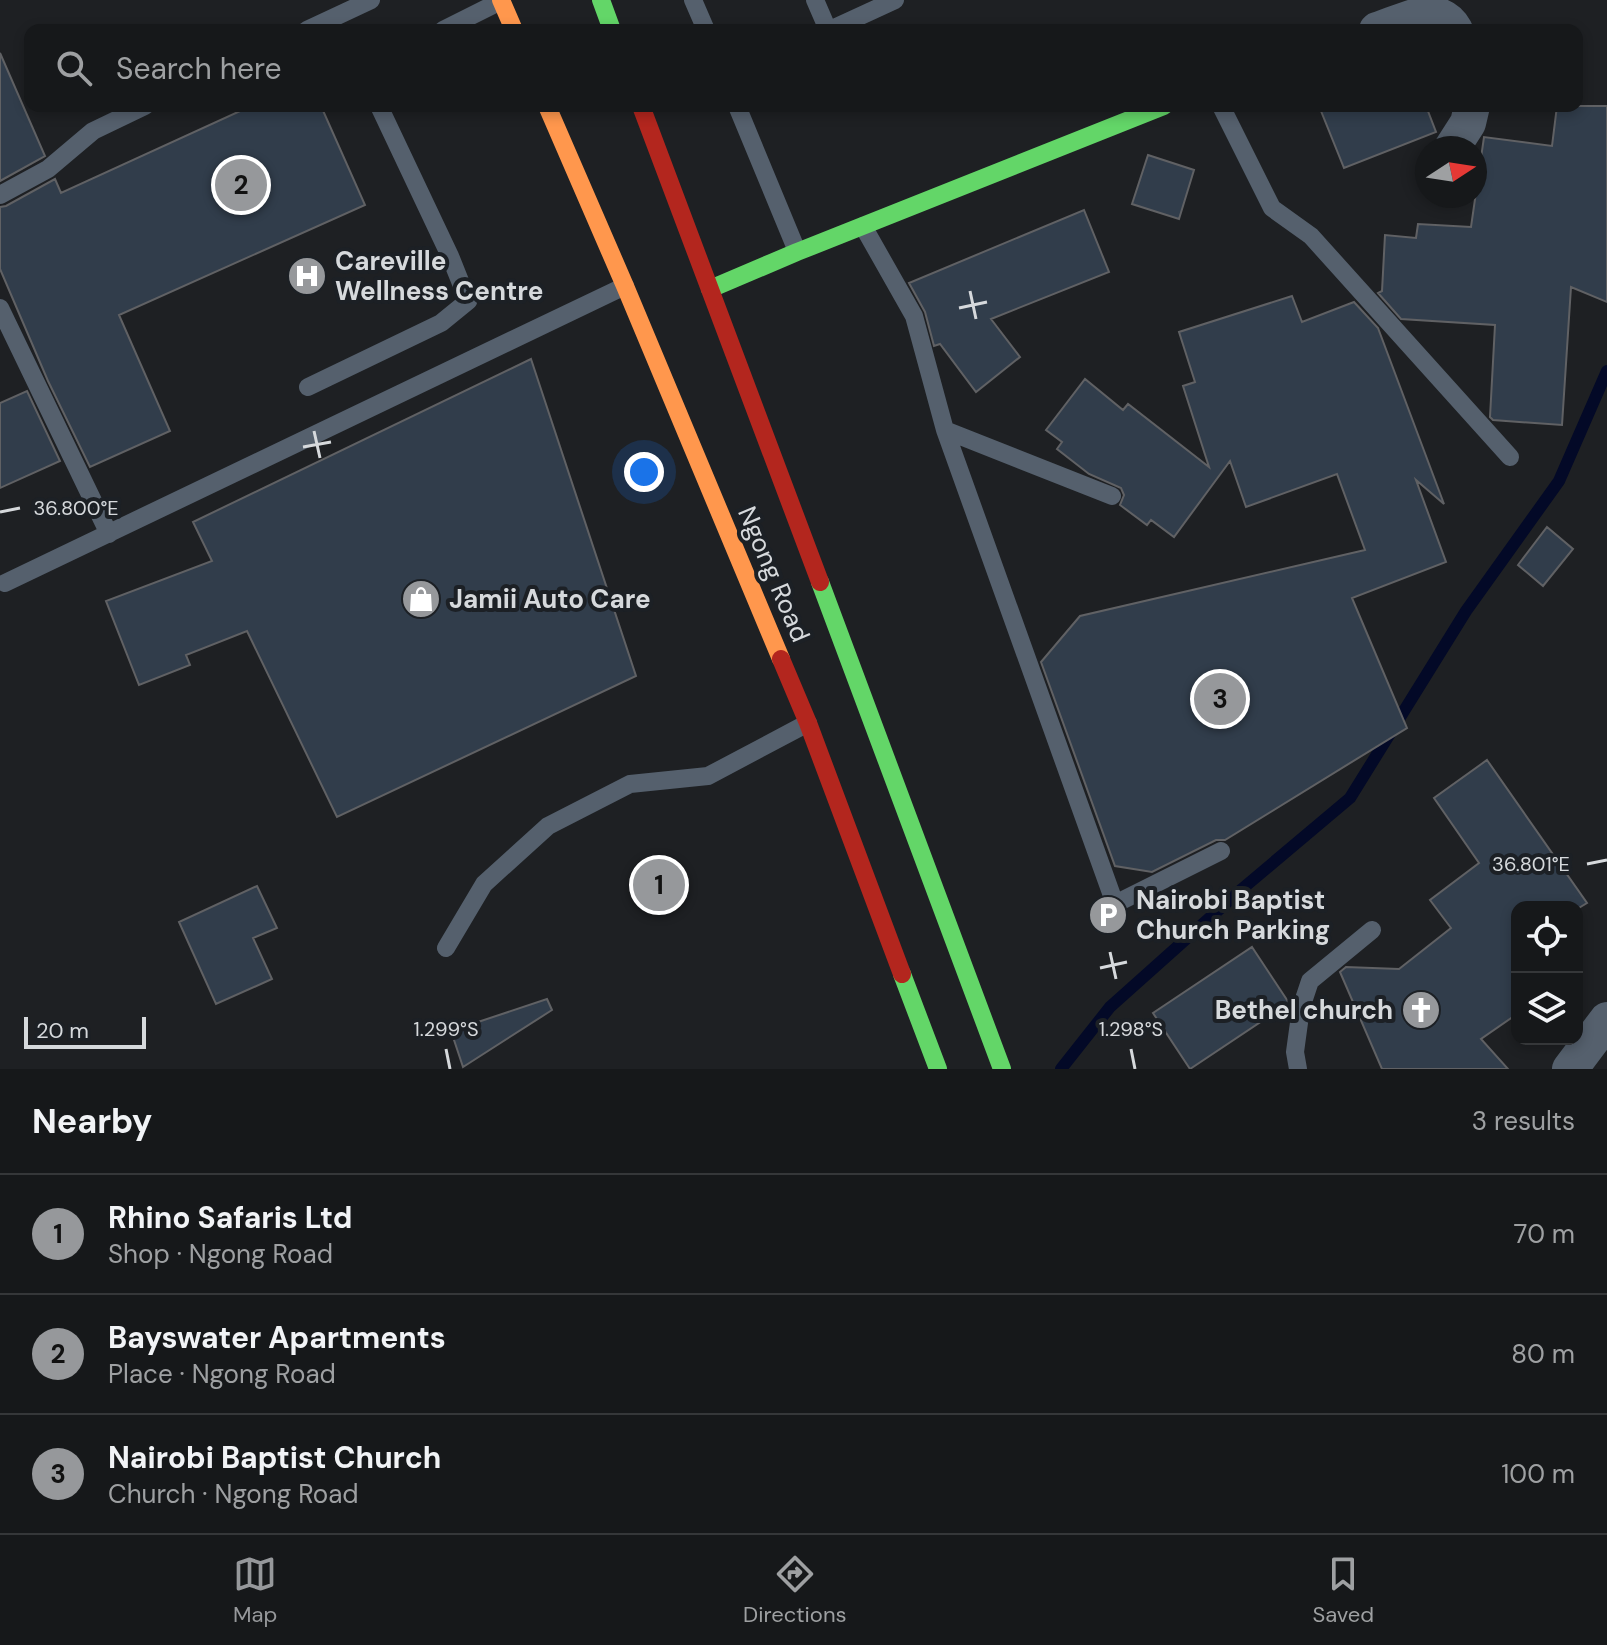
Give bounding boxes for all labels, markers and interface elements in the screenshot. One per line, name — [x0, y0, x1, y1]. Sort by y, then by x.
search box — [24, 24, 1583, 112]
icon: search — [52, 46, 96, 90]
text: Search here — [116, 49, 282, 88]
north arrow — [1415, 136, 1487, 208]
pin: 2 — [215, 155, 267, 215]
place label: Careville Wellness Centre — [335, 244, 543, 308]
hospital icon: Careville Wellness Centre — [286, 255, 328, 297]
your location — [624, 452, 664, 492]
text: 36.800°E — [33, 495, 119, 521]
street label: Ngong Road — [730, 501, 818, 647]
shop icon: Jamii Auto Care — [400, 578, 442, 620]
place label: Jamii Auto Care — [449, 582, 651, 616]
pin: 3 — [1194, 669, 1246, 729]
text: 36.801°E — [1492, 851, 1570, 877]
pin: 1 — [633, 855, 685, 915]
place label: Nairobi Baptist Church Parking — [1136, 883, 1330, 947]
parking icon: Nairobi Baptist Church Parking — [1087, 894, 1129, 936]
map controls — [1511, 901, 1583, 1045]
button: locate — [1511, 901, 1583, 973]
button: layers — [1511, 973, 1583, 1045]
church icon: Bethel church — [1400, 989, 1442, 1031]
place label: Bethel church — [1215, 993, 1393, 1027]
scale bar — [24, 1013, 146, 1049]
text: 20 m — [36, 1016, 89, 1045]
text: 1.299°S — [413, 1016, 479, 1042]
text: 1.298°S — [1099, 1016, 1163, 1042]
text: Nearby — [32, 1099, 152, 1144]
text: 3 results — [1472, 1104, 1575, 1138]
text: Rhino Safaris Ltd — [108, 1198, 352, 1237]
text: 1 — [53, 1217, 63, 1251]
text: 70 m — [1514, 1217, 1575, 1251]
text: Shop · Ngong Road — [108, 1237, 333, 1271]
text: Bayswater Apartments — [108, 1318, 446, 1357]
text: 2 — [50, 1337, 66, 1371]
text: 80 m — [1511, 1337, 1575, 1371]
text: Place · Ngong Road — [108, 1357, 336, 1391]
text: Nairobi Baptist Church — [108, 1438, 441, 1477]
text: 3 — [50, 1457, 66, 1491]
text: 100 m — [1501, 1457, 1575, 1491]
text: Church · Ngong Road — [108, 1477, 359, 1511]
tab: Map — [233, 1552, 277, 1629]
tab: Directions — [743, 1552, 847, 1629]
tab: Saved — [1312, 1552, 1374, 1629]

